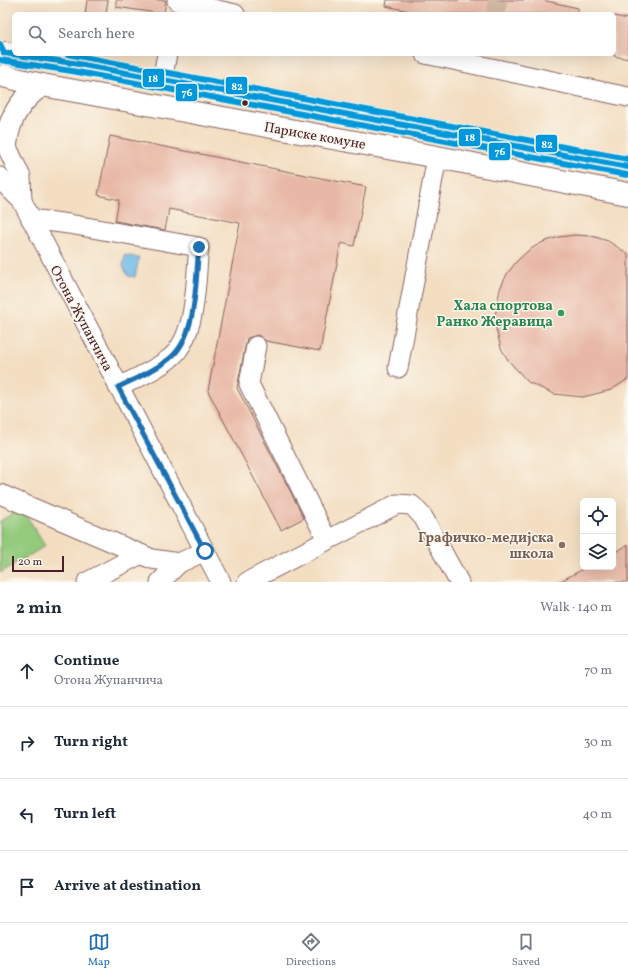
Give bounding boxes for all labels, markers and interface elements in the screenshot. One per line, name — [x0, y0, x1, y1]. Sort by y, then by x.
search box — [12, 12, 616, 56]
icon: search — [26, 23, 48, 45]
text: Search here — [58, 24, 135, 45]
line badge: 18 — [142, 68, 165, 88]
text: 18 — [148, 72, 158, 87]
line badge: 82 — [225, 76, 248, 95]
text: 82 — [231, 80, 243, 95]
line badge: 76 — [175, 83, 198, 102]
text: 76 — [181, 86, 193, 101]
unlabelled marker — [240, 98, 250, 108]
street label: Париске комуне — [262, 118, 367, 155]
line badge: 18 — [458, 128, 481, 147]
text: 18 — [465, 131, 475, 146]
line badge: 82 — [535, 134, 558, 153]
text: 82 — [541, 138, 553, 153]
line badge: 76 — [488, 142, 511, 161]
text: 76 — [494, 145, 506, 160]
route end — [190, 238, 208, 256]
street label: Отона Жупанчича — [45, 262, 117, 375]
place label: Хала спортова Ранко Жеравица — [436, 297, 553, 332]
marker: Хала спортова Ранко Жеравица — [556, 308, 566, 318]
map controls — [580, 498, 616, 570]
button: locate — [580, 498, 616, 534]
place label: Графичко-медијска школа — [418, 529, 554, 564]
button: layers — [580, 534, 616, 570]
marker: Графичко-медијска школа — [557, 540, 567, 550]
route start — [196, 542, 214, 560]
scale bar — [12, 554, 64, 573]
text: 20 m — [18, 555, 42, 570]
text: 2 min — [16, 597, 62, 620]
text: Walk · 140 m — [540, 599, 612, 617]
text: Continue — [54, 651, 119, 672]
icon: ahead — [16, 660, 38, 682]
text: 70 m — [584, 662, 612, 680]
text: Отона Жупанчича — [54, 672, 163, 690]
icon: right — [16, 732, 38, 754]
text: Turn right — [54, 732, 128, 753]
text: 30 m — [584, 734, 612, 752]
icon: left — [16, 804, 38, 826]
text: Turn left — [54, 804, 116, 825]
text: 40 m — [583, 806, 612, 824]
icon: arrive — [16, 876, 38, 898]
text: Arrive at destination — [54, 876, 201, 897]
tab: Map — [88, 931, 110, 970]
tab: Directions — [286, 931, 336, 970]
tab: Saved — [512, 931, 540, 970]

